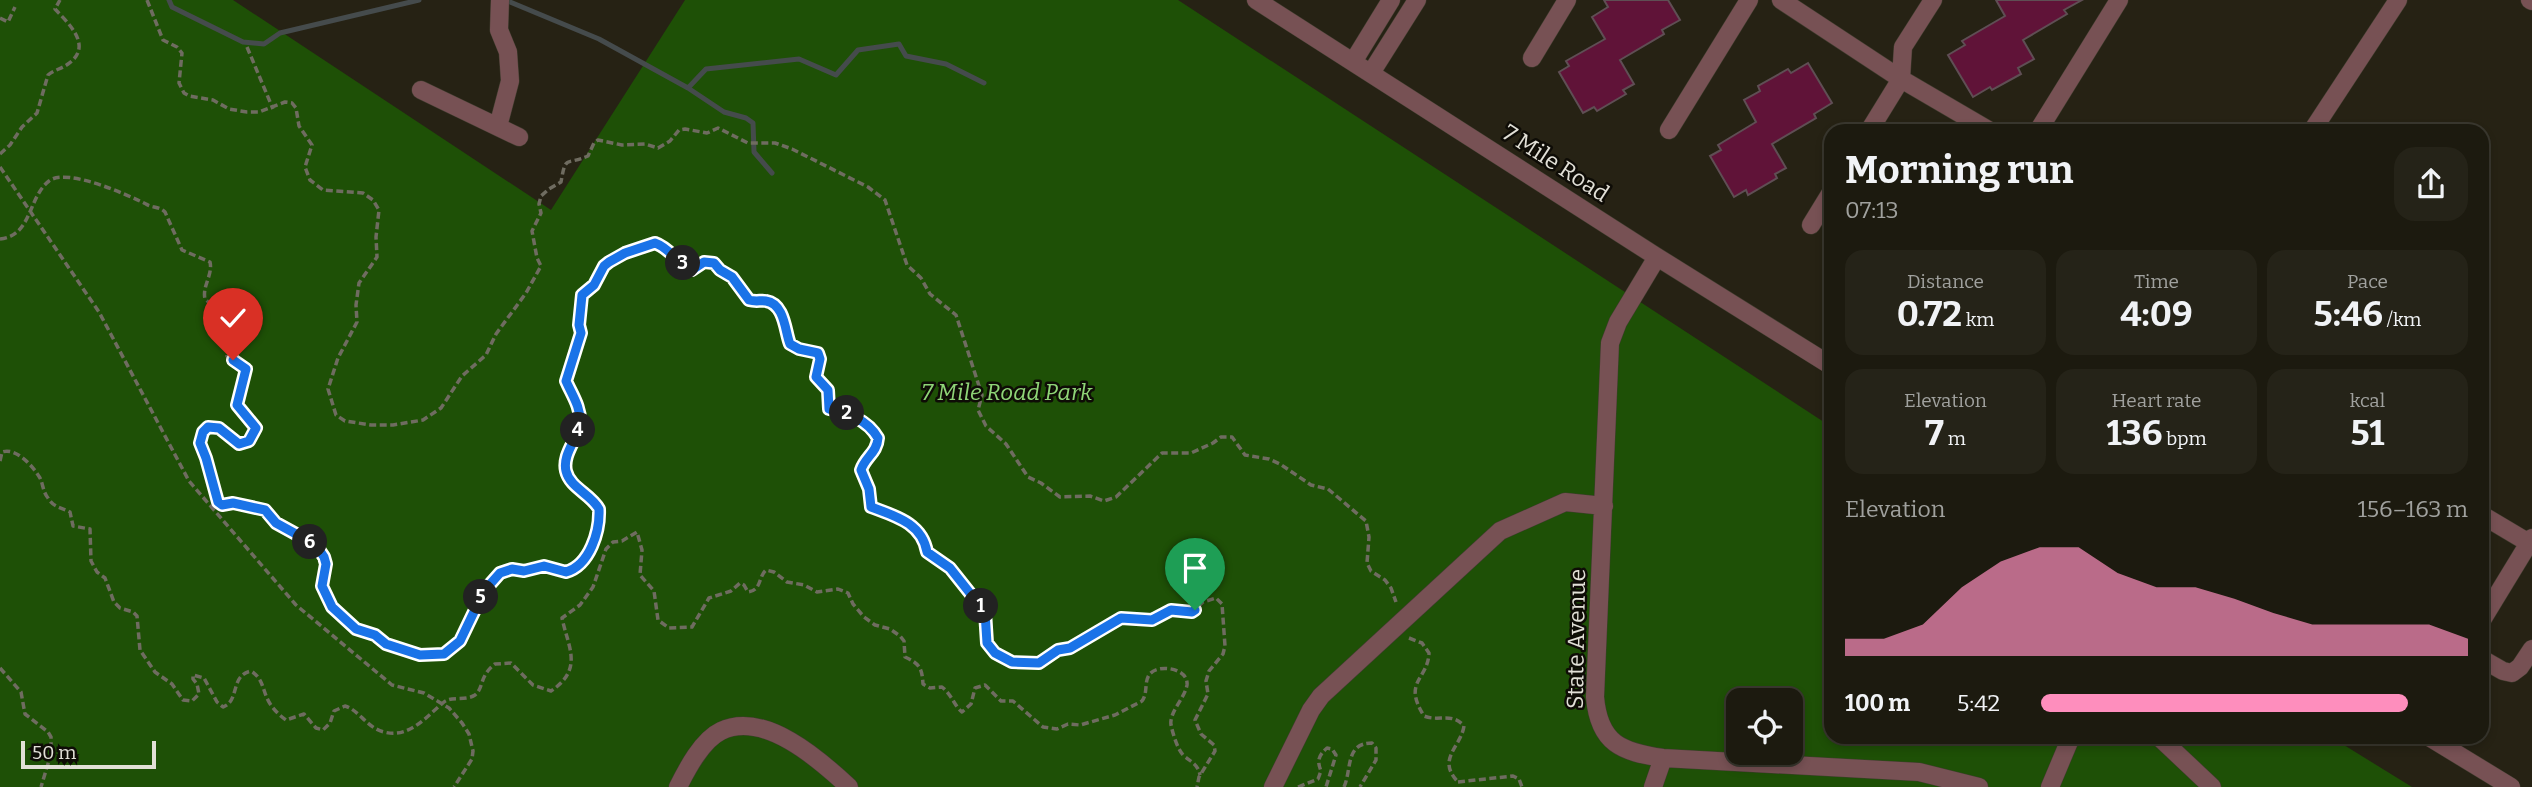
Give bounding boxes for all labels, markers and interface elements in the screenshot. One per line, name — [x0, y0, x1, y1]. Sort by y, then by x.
street label: 7 Mile Road — [1497, 118, 1615, 208]
text: Morning run — [1845, 147, 2073, 193]
button: share — [2394, 147, 2468, 221]
text: 07:13 — [1845, 196, 1899, 224]
pin: 3 — [666, 246, 700, 280]
text: 3 — [677, 251, 688, 274]
text: Distance — [1907, 270, 1984, 293]
text: Time — [2134, 270, 2179, 293]
text: Pace — [2347, 270, 2388, 293]
pin — [203, 288, 263, 360]
text: 0.72 — [1897, 293, 1962, 335]
text: 4:09 — [2120, 293, 2193, 335]
text: 5:46 — [2314, 293, 2383, 335]
icon: check — [214, 299, 252, 337]
text: km — [1962, 308, 1994, 331]
text: /km — [2383, 308, 2421, 331]
park label: 7 Mile Road Park — [921, 378, 1093, 406]
text: Elevation — [1904, 389, 1987, 412]
text: Heart rate — [2112, 389, 2201, 412]
text: kcal — [2350, 389, 2385, 412]
pin: 2 — [830, 396, 864, 430]
text: 2 — [841, 401, 852, 424]
pin: 4 — [560, 412, 596, 448]
text: 7 — [1925, 412, 1944, 454]
text: 136 — [2106, 412, 2162, 454]
text: 51 — [2351, 412, 2384, 454]
text: 4 — [572, 418, 583, 441]
text: m — [1944, 427, 1966, 450]
text: bpm — [2162, 427, 2207, 450]
text: Elevation — [1845, 495, 1945, 523]
text: 156–163 m — [2357, 495, 2468, 523]
pin: 6 — [292, 524, 328, 560]
text: 6 — [304, 530, 315, 553]
pin — [1165, 538, 1225, 610]
icon: arrive — [1176, 549, 1214, 587]
street label: State Avenue — [1561, 569, 1591, 709]
pin: 5 — [463, 580, 498, 614]
text: 5 — [475, 585, 486, 608]
pin: 1 — [964, 588, 998, 624]
text: 1 — [976, 594, 985, 617]
map controls — [1726, 688, 1803, 765]
button: locate — [1726, 688, 1803, 765]
text: 100 m — [1845, 689, 1910, 717]
text: 5:42 — [1957, 689, 2000, 717]
scale bar — [21, 738, 156, 770]
text: 50 m — [32, 741, 76, 764]

